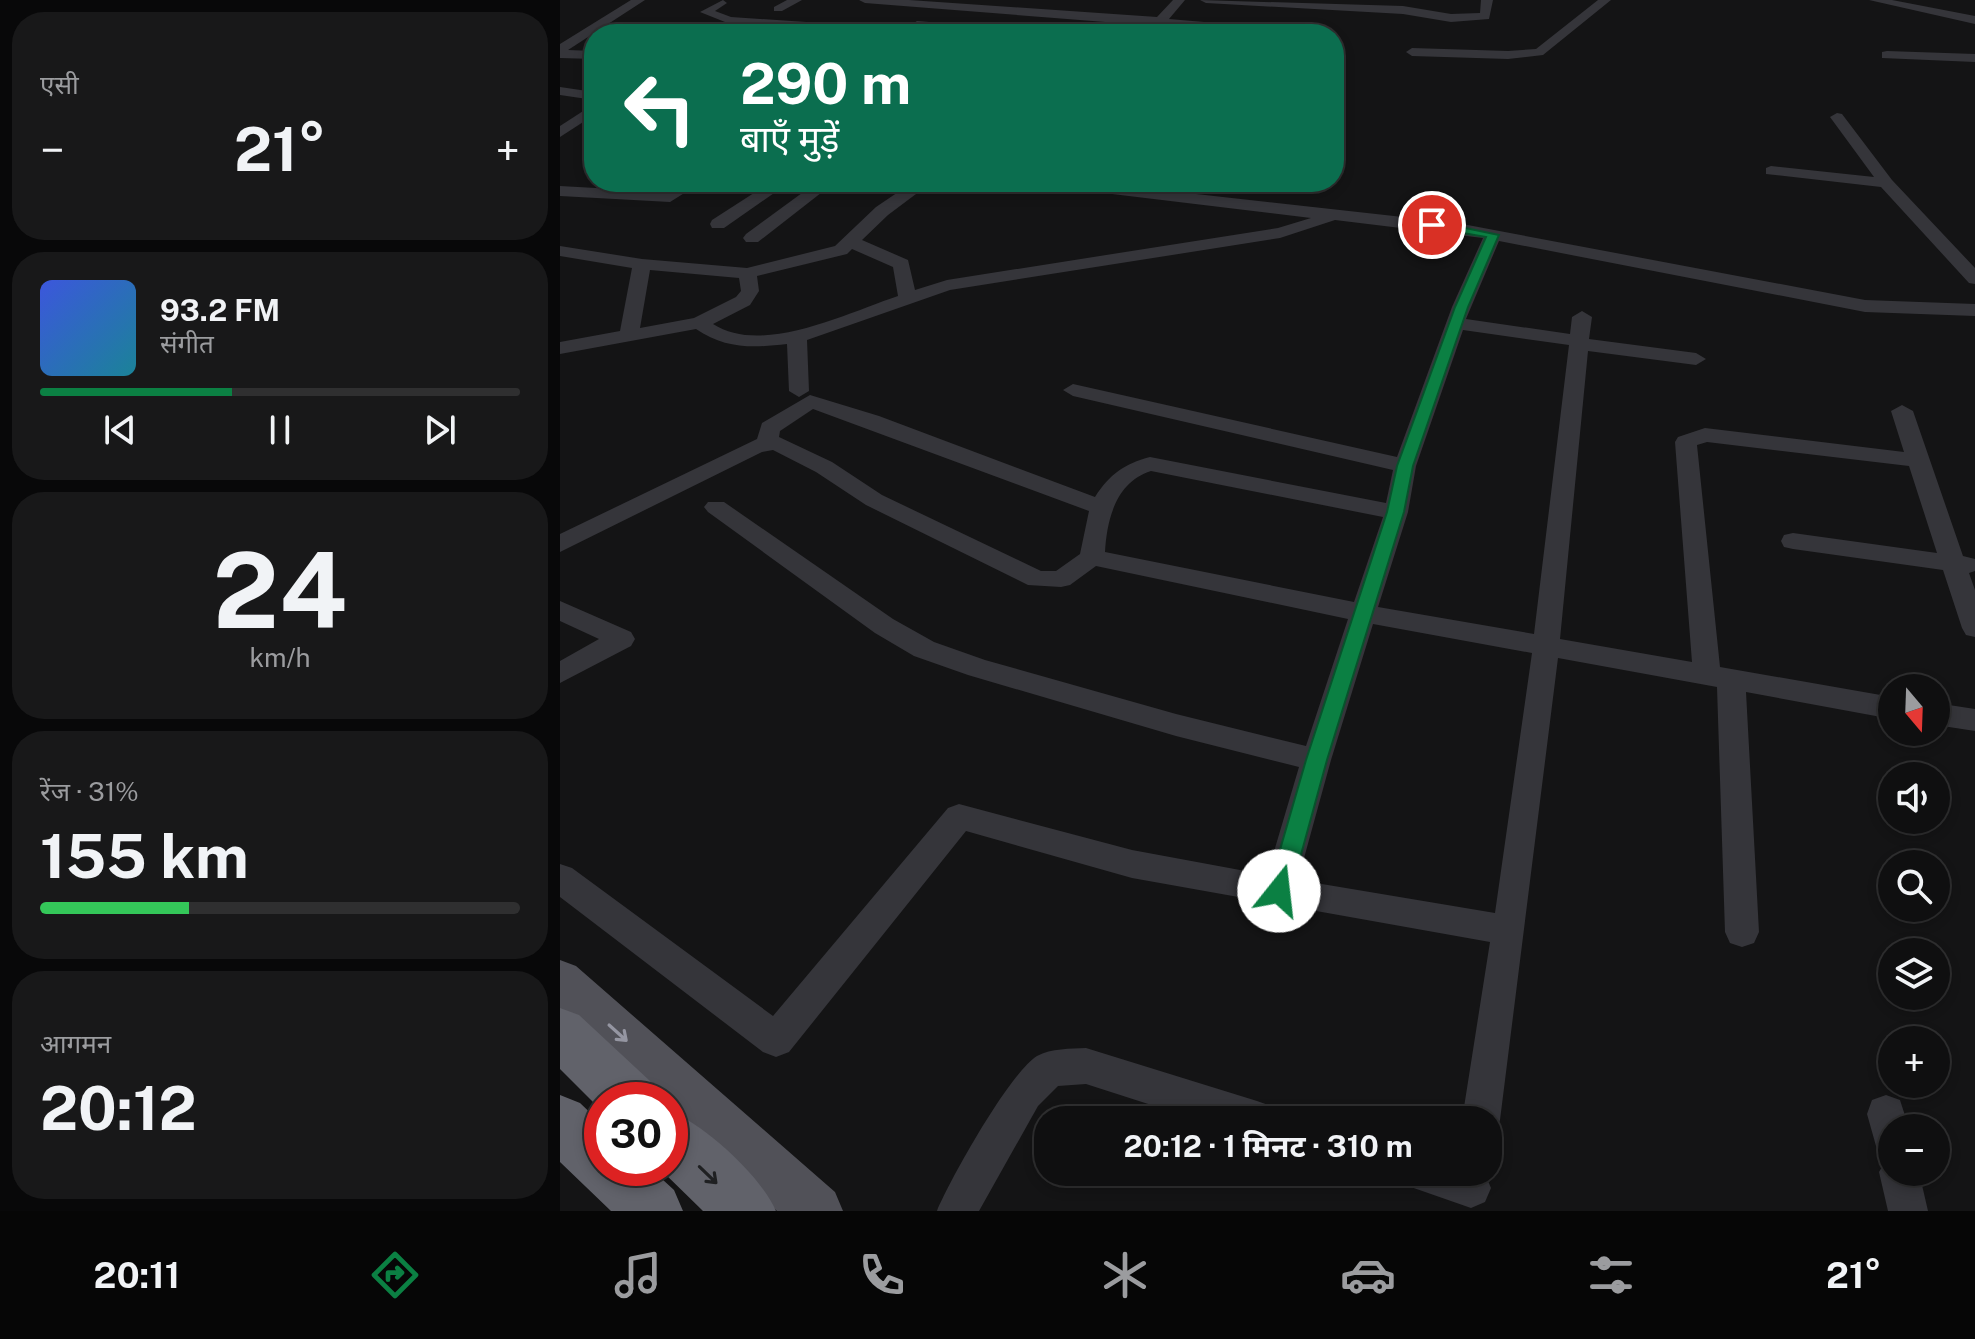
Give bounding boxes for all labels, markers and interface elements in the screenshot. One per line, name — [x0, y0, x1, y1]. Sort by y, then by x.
text: 290 m — [740, 51, 911, 117]
icon: left — [608, 56, 712, 160]
text: एसी — [40, 69, 79, 100]
text: 21° — [234, 114, 326, 185]
text: बाएँ मुड़ें — [740, 118, 839, 160]
text: − — [40, 124, 64, 176]
text: + — [496, 124, 520, 176]
pin — [1398, 191, 1466, 259]
icon: arrive — [1410, 203, 1454, 247]
text: 93.2 FM — [160, 292, 280, 328]
text: संगीत — [160, 328, 214, 359]
icon: previous — [98, 408, 142, 452]
icon: pause — [258, 408, 302, 452]
icon: next — [418, 408, 462, 452]
text: 24 — [213, 529, 347, 651]
text: km/h — [249, 642, 311, 673]
north arrow — [1878, 674, 1950, 746]
map controls — [1878, 674, 1950, 1186]
button: sound — [1878, 762, 1950, 834]
text: रेंज · 31% — [40, 776, 139, 807]
text: 155 km — [40, 821, 249, 892]
position arrow — [1237, 849, 1321, 933]
button: search — [1878, 850, 1950, 922]
button: layers — [1878, 938, 1950, 1010]
one-way arrow — [608, 1024, 628, 1042]
button: + — [1878, 1026, 1950, 1098]
text: आगमन — [40, 1028, 111, 1059]
text: 20:12 — [40, 1073, 197, 1144]
speed limit sign: 30 — [584, 1082, 688, 1186]
button: − — [1878, 1114, 1950, 1186]
text: 20:12 · 1 मिनट · 310 m — [1123, 1128, 1413, 1164]
one-way arrow — [698, 1165, 718, 1184]
icon: directions — [367, 1247, 423, 1303]
icon: music — [610, 1247, 666, 1303]
icon: phone — [854, 1247, 910, 1303]
icon: climate — [1097, 1247, 1153, 1303]
icon: car — [1340, 1247, 1396, 1303]
icon: filters — [1583, 1247, 1639, 1303]
text: 20:11 — [94, 1254, 180, 1296]
text: 21° — [1826, 1254, 1881, 1296]

